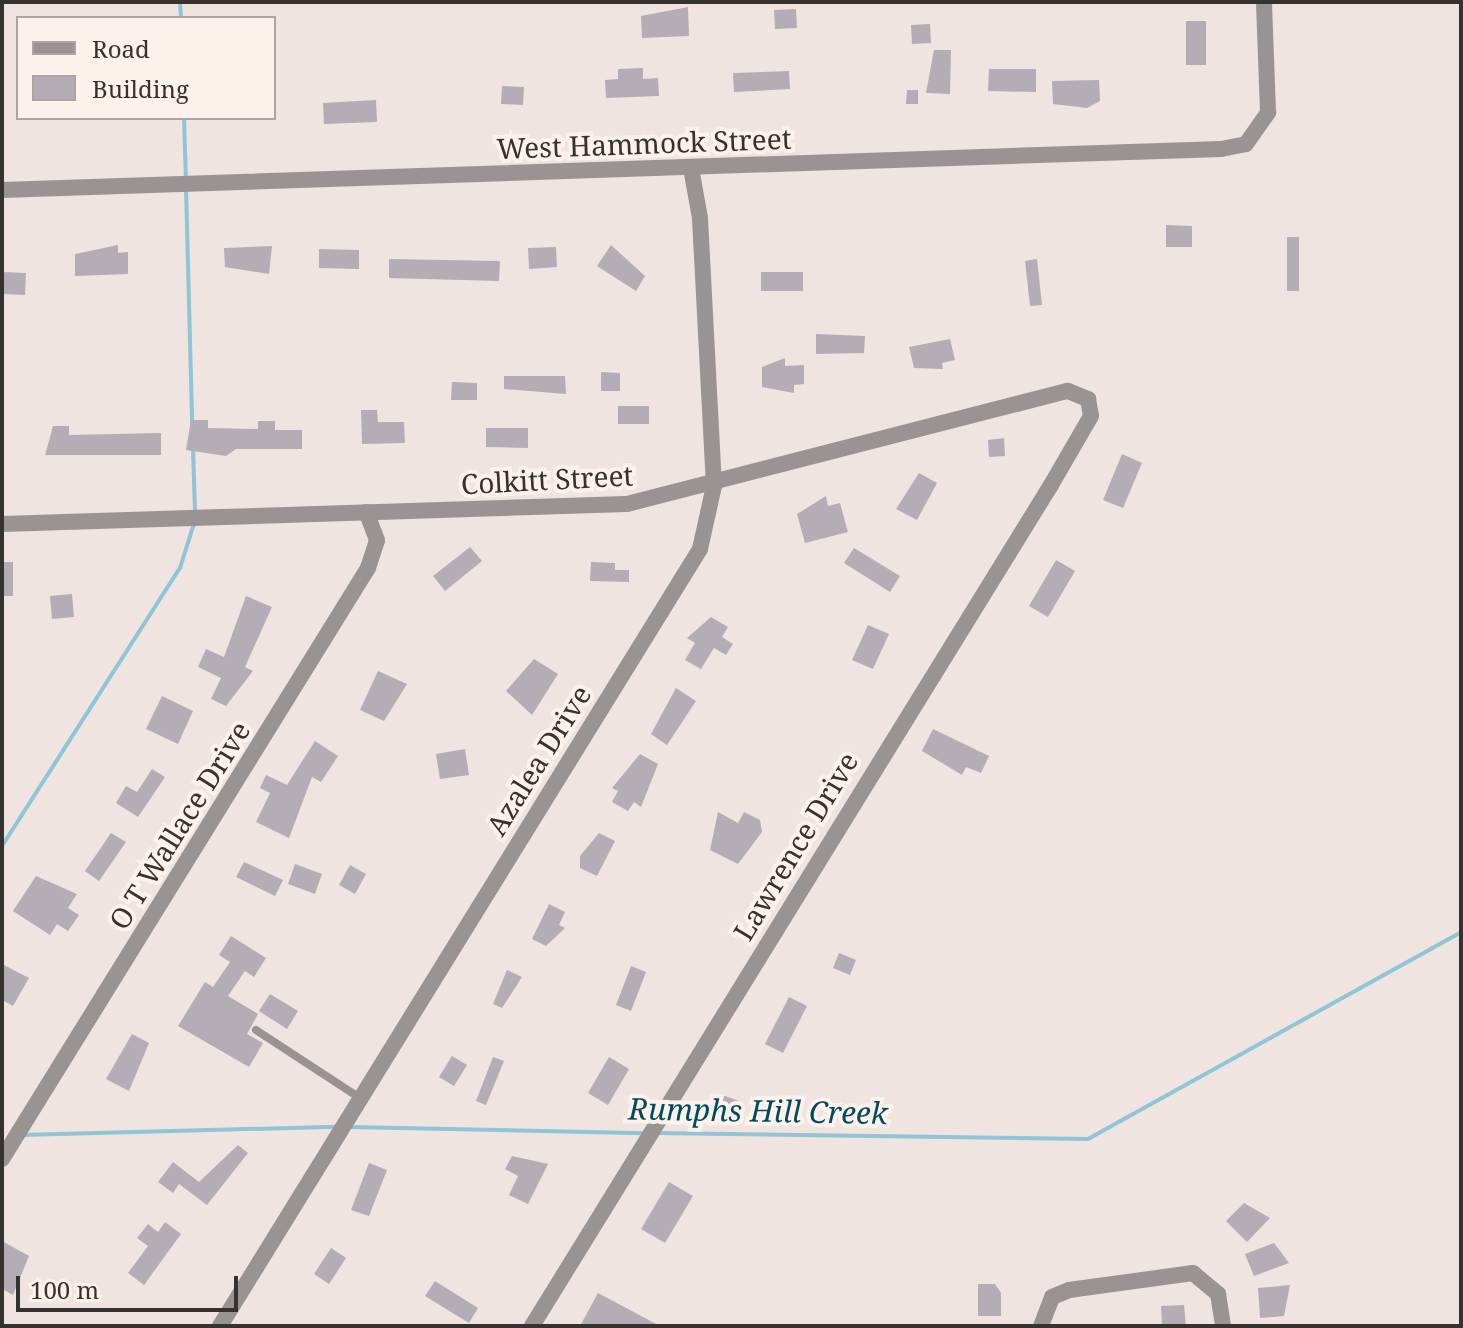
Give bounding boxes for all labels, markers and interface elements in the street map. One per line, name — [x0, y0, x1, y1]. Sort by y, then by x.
legend — [16, 16, 276, 120]
text: Road — [92, 32, 150, 65]
text: Building — [92, 72, 189, 105]
street label: West Hammock Street — [496, 121, 792, 165]
street label: Colkitt Street — [460, 458, 634, 500]
street label: Azalea Drive — [479, 679, 597, 841]
street label: O T Wallace Drive — [102, 715, 256, 935]
street label: Lawrence Drive — [726, 746, 864, 946]
water label: Rumphs Hill Creek — [628, 1091, 888, 1131]
scale bar — [20, 1260, 242, 1310]
text: 100 m — [30, 1273, 99, 1306]

